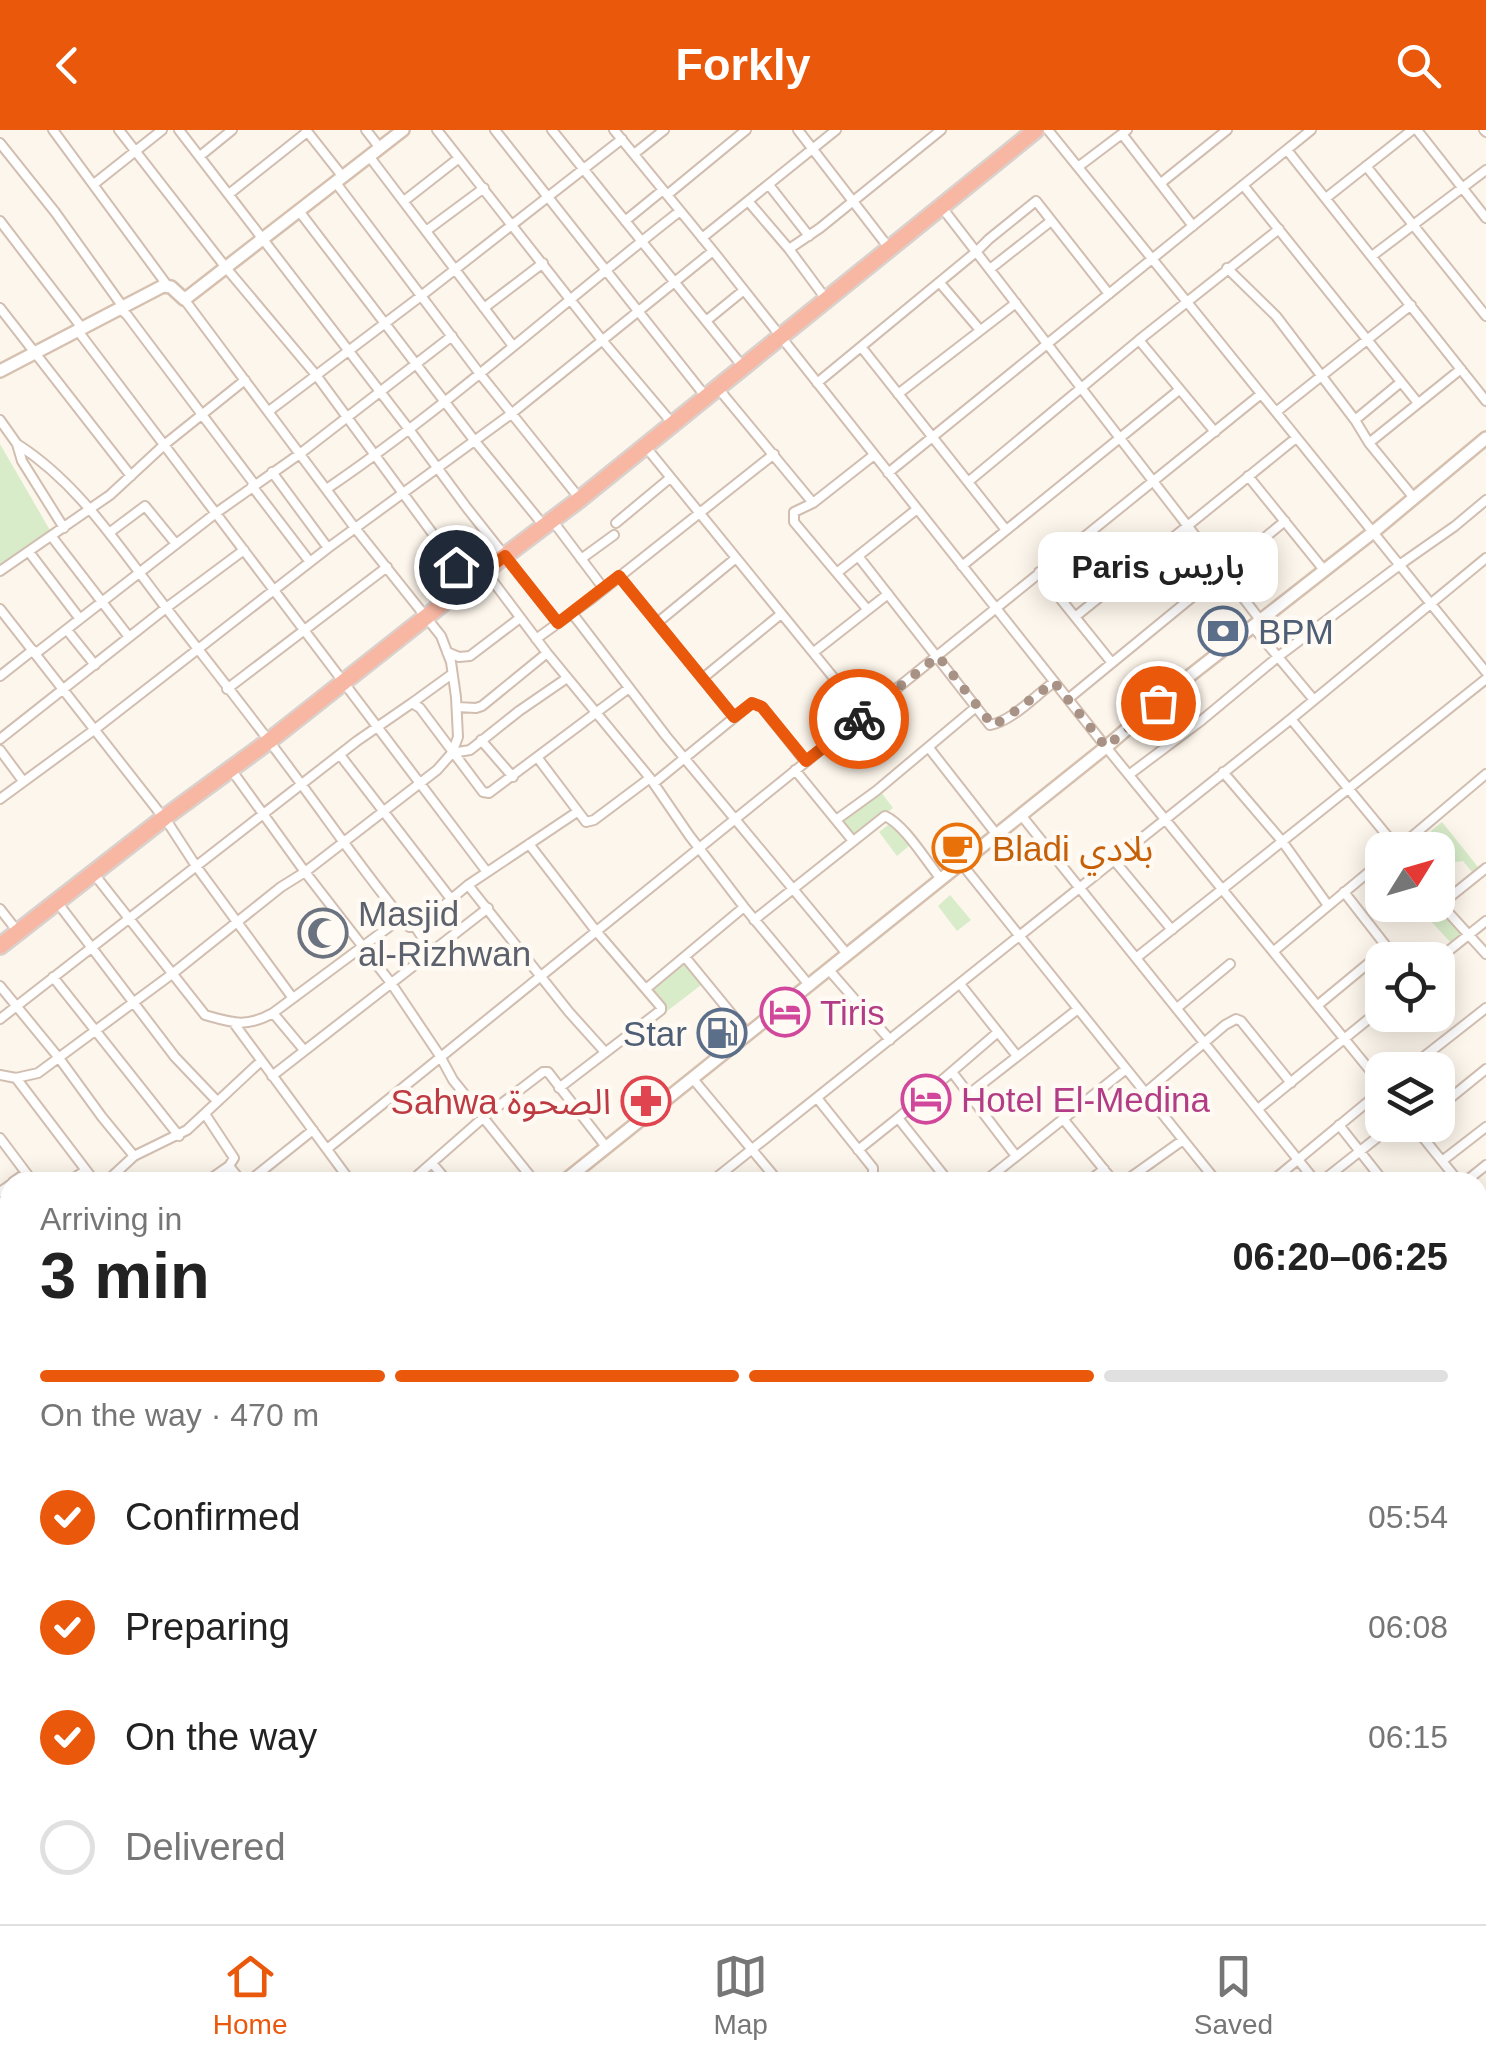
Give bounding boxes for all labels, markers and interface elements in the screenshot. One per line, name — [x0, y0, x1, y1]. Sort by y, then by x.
icon: back — [40, 38, 95, 93]
icon: search — [1391, 38, 1446, 93]
text: Forkly — [675, 39, 811, 90]
pin — [414, 525, 499, 610]
callout: Paris باريس — [1038, 533, 1278, 603]
icon: home — [429, 540, 484, 595]
text: Paris باريس — [1072, 549, 1244, 585]
bank icon: BPM — [1197, 605, 1249, 657]
place label: BPM — [1258, 612, 1334, 651]
pin — [1116, 661, 1201, 746]
courier — [809, 669, 909, 769]
icon: bag — [1131, 676, 1186, 731]
icon: bike — [832, 692, 887, 747]
cafe icon: Bladi بلادي — [931, 822, 983, 874]
place label: Bladi بلادي — [992, 829, 1153, 876]
north arrow — [1365, 832, 1455, 922]
map controls — [1365, 832, 1455, 1142]
place label: Masjid al-Rizhwan — [358, 894, 531, 973]
mosque icon: Masjid al-Rizhwan — [297, 907, 349, 959]
button: locate — [1365, 942, 1455, 1032]
hotel icon: Tiris — [759, 986, 811, 1038]
place label: Tiris — [820, 993, 885, 1032]
fuel station icon: Star — [696, 1007, 748, 1059]
place label: Star — [623, 1014, 687, 1053]
button: layers — [1365, 1052, 1455, 1142]
hotel icon: Hotel El-Medina — [900, 1073, 952, 1125]
pharmacy icon: Sahwa الصحوة — [620, 1075, 672, 1127]
place label: Hotel El-Medina — [961, 1080, 1211, 1119]
place label: Sahwa الصحوة — [391, 1082, 611, 1122]
text: Arriving in — [40, 1201, 182, 1237]
text: 06:20–06:25 — [1232, 1236, 1448, 1278]
text: 3 min — [40, 1239, 210, 1312]
text: On the way · 470 m — [40, 1397, 319, 1433]
icon: check — [40, 1490, 95, 1545]
text: Confirmed — [125, 1496, 300, 1538]
text: 05:54 — [1368, 1499, 1448, 1535]
icon: check — [40, 1600, 95, 1655]
text: Preparing — [125, 1606, 290, 1648]
text: 06:08 — [1368, 1609, 1448, 1645]
icon: check — [40, 1710, 95, 1765]
text: On the way — [125, 1716, 317, 1758]
text: 06:15 — [1368, 1719, 1448, 1755]
text: Delivered — [125, 1826, 286, 1868]
tab: Home — [213, 1949, 288, 2041]
tab: Map — [713, 1949, 768, 2041]
tab: Saved — [1194, 1949, 1273, 2041]

